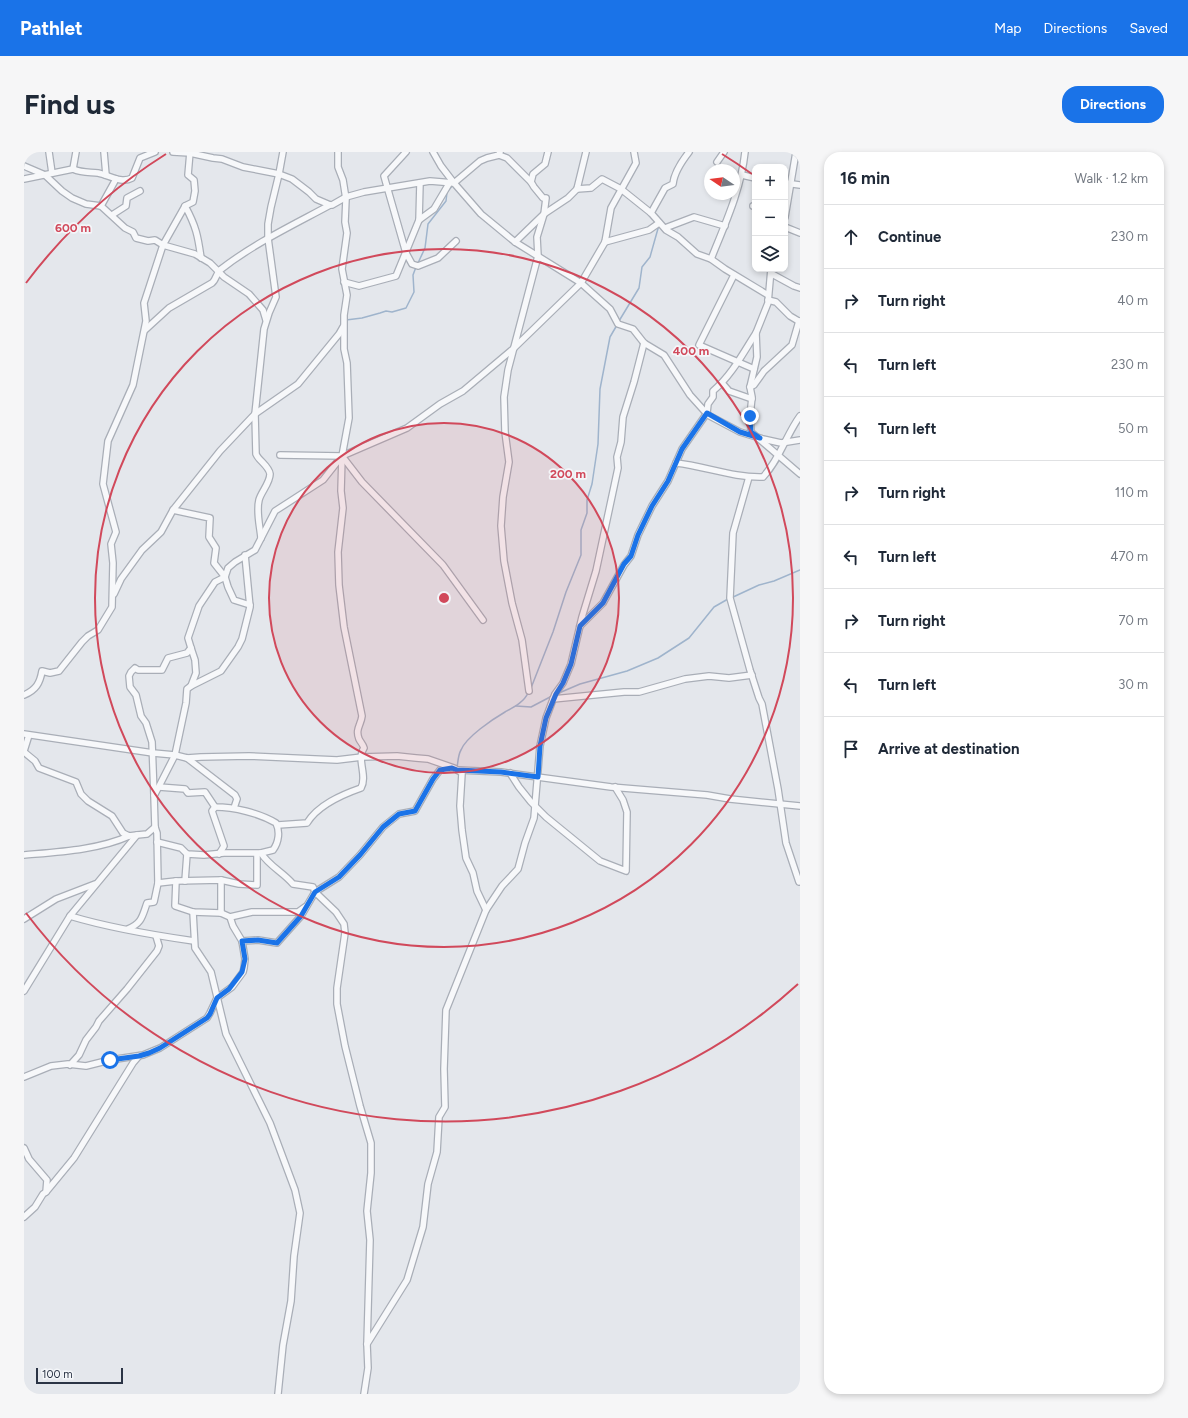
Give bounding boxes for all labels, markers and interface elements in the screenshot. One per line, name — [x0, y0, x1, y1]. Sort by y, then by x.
text: Pathlet — [20, 17, 83, 40]
text: Map — [994, 20, 1022, 37]
text: Directions — [1044, 20, 1107, 37]
text: Saved — [1129, 20, 1168, 37]
button: Directions — [1062, 86, 1164, 123]
text: Find us — [24, 87, 115, 121]
north arrow — [704, 164, 740, 200]
map controls — [752, 164, 788, 272]
button: + — [752, 164, 788, 200]
text: 16 min — [840, 168, 890, 188]
text: Walk · 1.2 km — [1075, 171, 1148, 186]
button: − — [752, 200, 788, 236]
text: 600 m — [55, 221, 91, 235]
icon: ahead — [840, 226, 862, 248]
text: Continue — [878, 228, 941, 246]
text: 230 m — [1111, 229, 1148, 244]
button: layers — [752, 236, 788, 272]
icon: right — [840, 290, 862, 312]
text: Turn right — [878, 292, 946, 310]
text: 40 m — [1117, 293, 1148, 308]
text: 400 m — [673, 344, 709, 358]
icon: left — [840, 354, 862, 376]
text: Turn left — [878, 356, 936, 374]
text: 230 m — [1111, 357, 1148, 372]
route end — [741, 407, 759, 425]
icon: left — [840, 418, 862, 440]
text: Turn left — [878, 420, 936, 438]
text: 50 m — [1118, 421, 1148, 436]
text: 200 m — [550, 467, 586, 481]
icon: right — [840, 482, 862, 504]
text: Turn right — [878, 484, 946, 502]
text: 110 m — [1115, 485, 1148, 500]
icon: left — [840, 546, 862, 568]
text: Turn left — [878, 548, 936, 566]
text: 470 m — [1110, 549, 1148, 564]
centre of rings — [437, 591, 451, 605]
icon: right — [840, 610, 862, 632]
text: Turn right — [878, 612, 946, 630]
text: 70 m — [1118, 613, 1148, 628]
icon: left — [840, 674, 862, 696]
text: Turn left — [878, 676, 936, 694]
text: 30 m — [1118, 677, 1148, 692]
icon: arrive — [840, 738, 862, 760]
text: Arrive at destination — [878, 740, 1019, 758]
route start — [101, 1051, 119, 1069]
scale bar — [36, 1366, 123, 1385]
text: 100 m — [42, 1368, 73, 1381]

